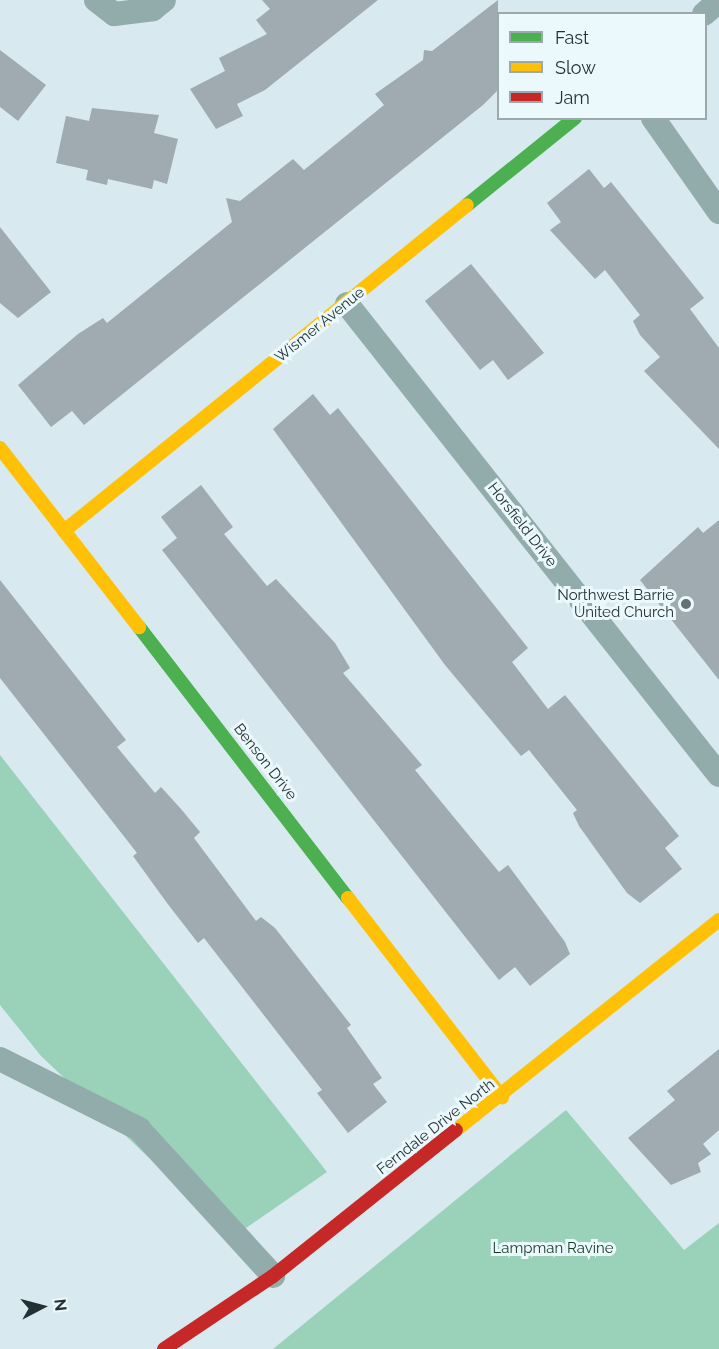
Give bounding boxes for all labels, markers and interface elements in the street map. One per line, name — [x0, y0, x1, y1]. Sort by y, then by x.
legend — [497, 12, 707, 120]
text: Fast — [555, 27, 589, 48]
text: Slow — [555, 57, 596, 78]
text: Jam — [555, 87, 590, 108]
street label: Wismer Avenue — [271, 283, 369, 367]
street label: Horsfield Drive — [484, 479, 560, 571]
place label: Northwest Barrie United Church — [557, 586, 674, 621]
marker: Northwest Barrie United Church — [679, 597, 693, 611]
street label: Benson Drive — [230, 720, 300, 804]
street label: Ferndale Drive North — [374, 1075, 498, 1179]
park label: Lampman Ravine — [493, 1240, 613, 1258]
north arrow — [12, 1277, 72, 1337]
text: N — [50, 1298, 70, 1312]

